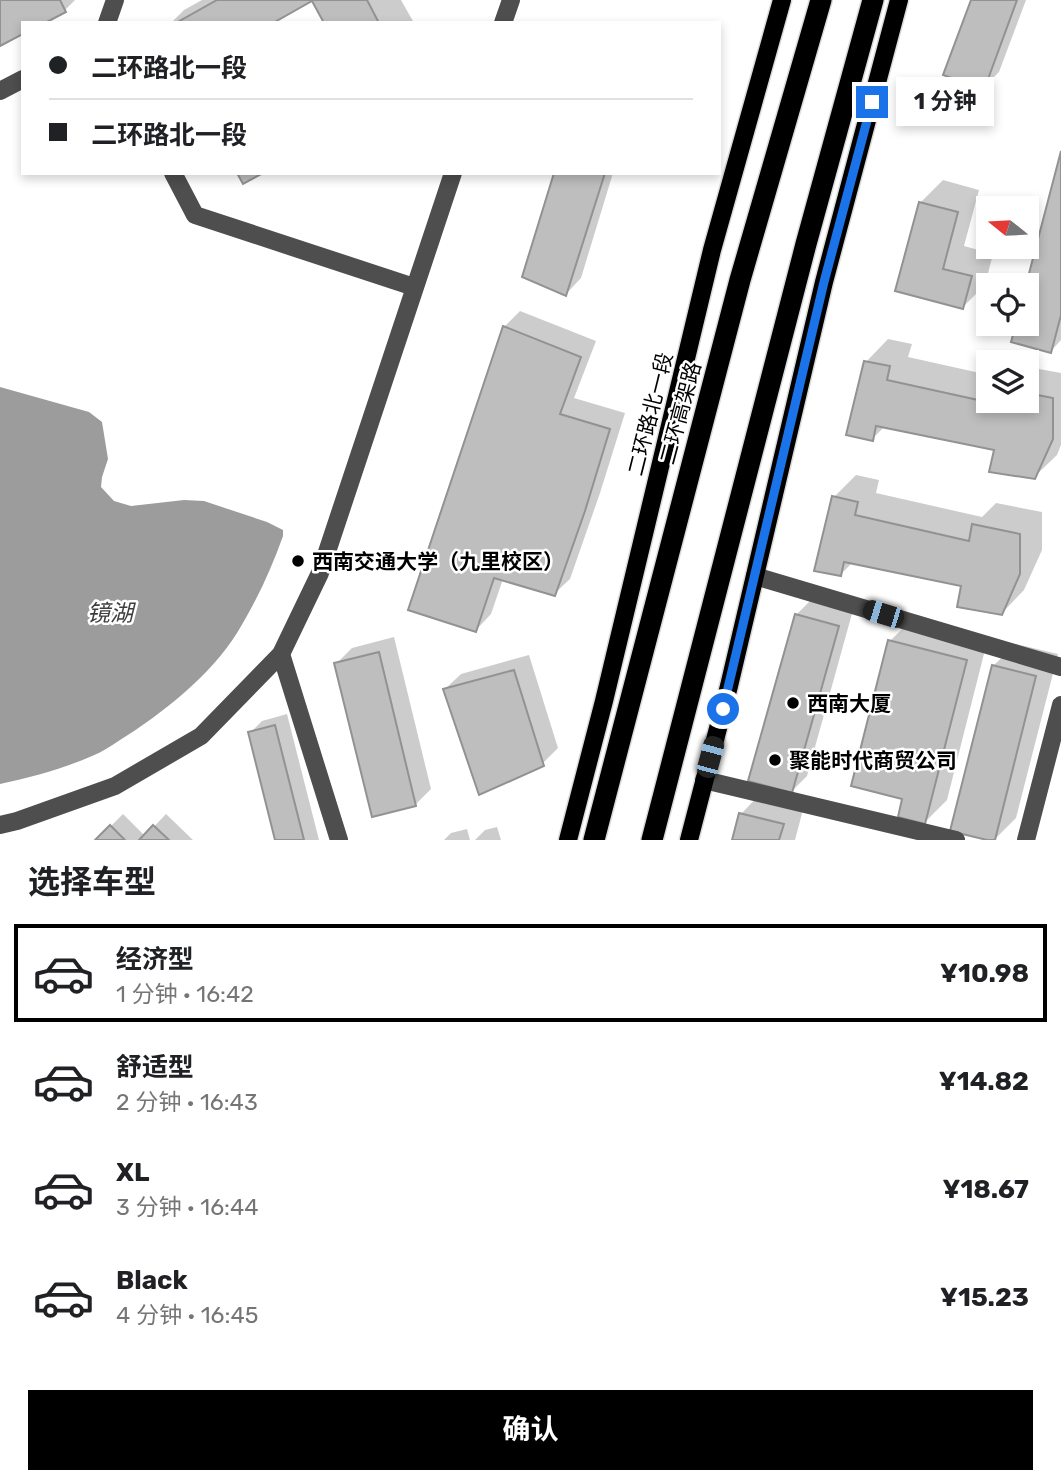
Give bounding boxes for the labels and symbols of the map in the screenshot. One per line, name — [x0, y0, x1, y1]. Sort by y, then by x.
callout: 1 分钟 — [896, 78, 994, 126]
route end — [856, 86, 888, 118]
north arrow — [976, 196, 1040, 259]
street label: 二环路北一段 — [623, 350, 677, 478]
street label: 二环高架路 — [654, 359, 706, 467]
place label: 西南交通大学（九里校区） — [312, 549, 564, 574]
marker: 西南交通大学（九里校区） — [290, 553, 306, 569]
car — [860, 598, 907, 630]
water label: 镜湖 — [87, 599, 136, 627]
place label: 西南大厦 — [807, 691, 891, 716]
route start — [707, 693, 739, 725]
marker: 西南大厦 — [785, 695, 801, 711]
car — [695, 734, 726, 780]
place label: 聚能时代商贸公司 — [789, 748, 957, 773]
marker: 聚能时代商贸公司 — [767, 752, 783, 768]

